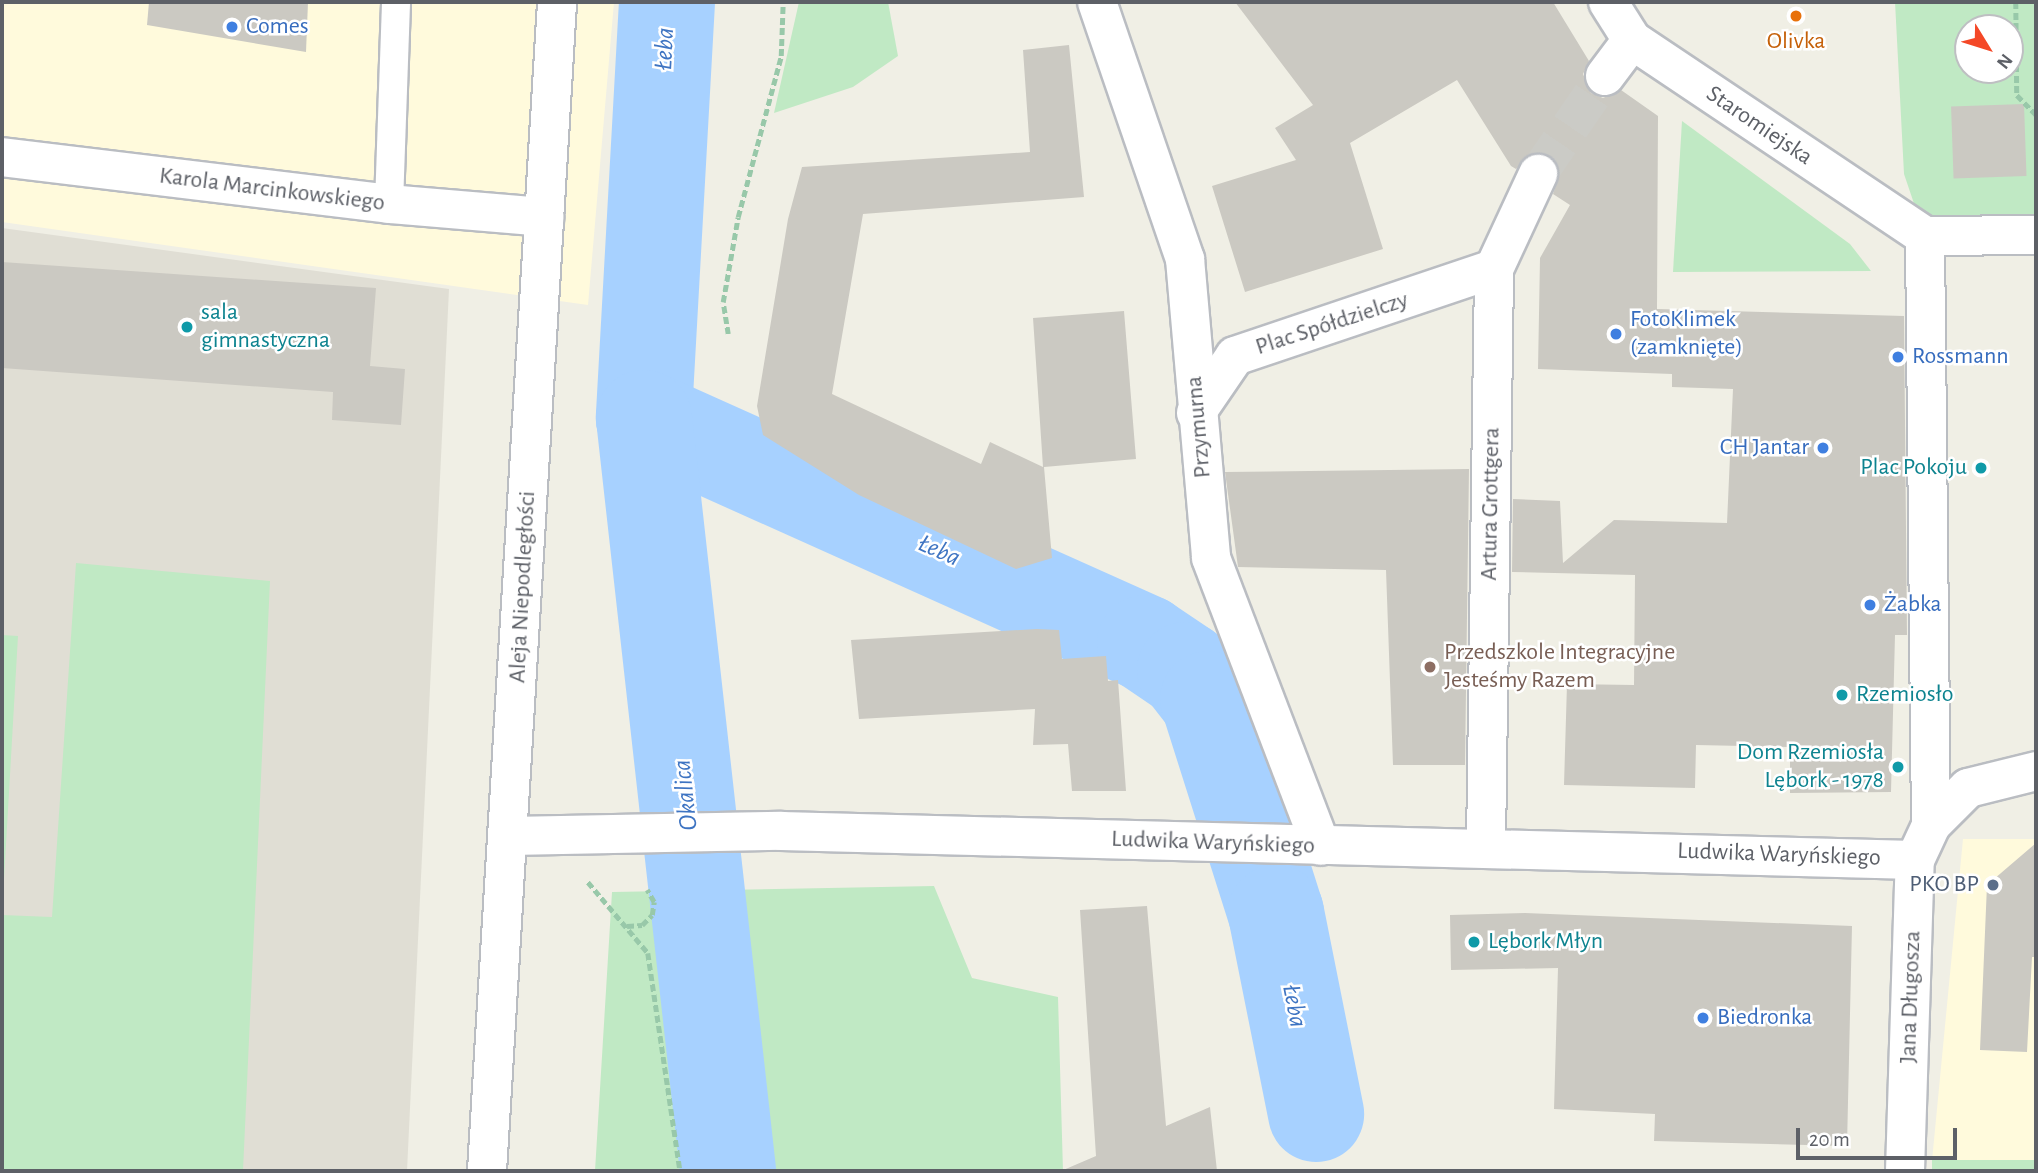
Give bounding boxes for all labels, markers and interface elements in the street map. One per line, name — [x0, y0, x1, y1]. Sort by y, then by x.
marker: Olivka — [1788, 8, 1804, 24]
place label: Comes — [246, 13, 309, 41]
north arrow — [1954, 14, 2024, 84]
marker: Comes — [224, 19, 240, 35]
water label: Łeba — [648, 27, 682, 71]
place label: Olivka — [1767, 28, 1825, 56]
text: N — [1993, 50, 2016, 72]
street label: Staromiejska — [1700, 80, 1818, 172]
street label: Karola Marcinkowskiego — [158, 162, 386, 218]
street label: Plac Spółdzielczy — [1252, 286, 1412, 362]
place label: sala gimnastyczna — [201, 299, 330, 355]
place label: FotoKlimek (zamknięte) — [1630, 306, 1743, 362]
marker: sala gimnastyczna — [179, 319, 195, 335]
marker: FotoKlimek (zamknięte) — [1608, 326, 1624, 342]
place label: Rossmann — [1912, 343, 2009, 371]
marker: Rossmann — [1890, 349, 1906, 365]
street label: Przymurna — [1180, 375, 1218, 479]
street label: Artura Grottgera — [1475, 427, 1507, 581]
place label: CH Jantar — [1720, 434, 1809, 462]
marker: CH Jantar — [1815, 440, 1831, 456]
place label: Plac Pokoju — [1860, 454, 1967, 482]
marker: Plac Pokoju — [1973, 460, 1989, 476]
street label: Aleja Niepodległości — [504, 490, 542, 684]
water label: Łeba — [913, 528, 965, 574]
place label: Żabka — [1884, 591, 1942, 619]
marker: Żabka — [1862, 597, 1878, 613]
place label: Przedszkole Integracyjne Jesteśmy Razem — [1444, 639, 1675, 695]
marker: Przedszkole Integracyjne Jesteśmy Razem — [1422, 659, 1438, 675]
place label: Rzemiosło — [1856, 681, 1954, 709]
marker: Rzemiosło — [1834, 687, 1850, 703]
place label: Dom Rzemiosła Lębork - 1978 — [1737, 739, 1884, 795]
water label: Okalica — [667, 758, 705, 832]
marker: Dom Rzemiosła Lębork - 1978 — [1890, 759, 1906, 775]
street label: Ludwika Waryńskiego — [1111, 825, 1315, 861]
street label: Ludwika Waryńskiego — [1677, 837, 1881, 873]
place label: PKO BP — [1909, 871, 1979, 899]
marker: PKO BP — [1985, 877, 2001, 893]
place label: Lębork Młyn — [1488, 928, 1603, 956]
street label: Jana Długosza — [1894, 930, 1928, 1064]
marker: Lębork Młyn — [1466, 934, 1482, 950]
water label: Łeba — [1275, 982, 1313, 1030]
place label: Biedronka — [1717, 1004, 1812, 1032]
marker: Biedronka — [1695, 1010, 1711, 1026]
scale bar — [1800, 1114, 1961, 1158]
text: 20 m — [1809, 1129, 1850, 1150]

